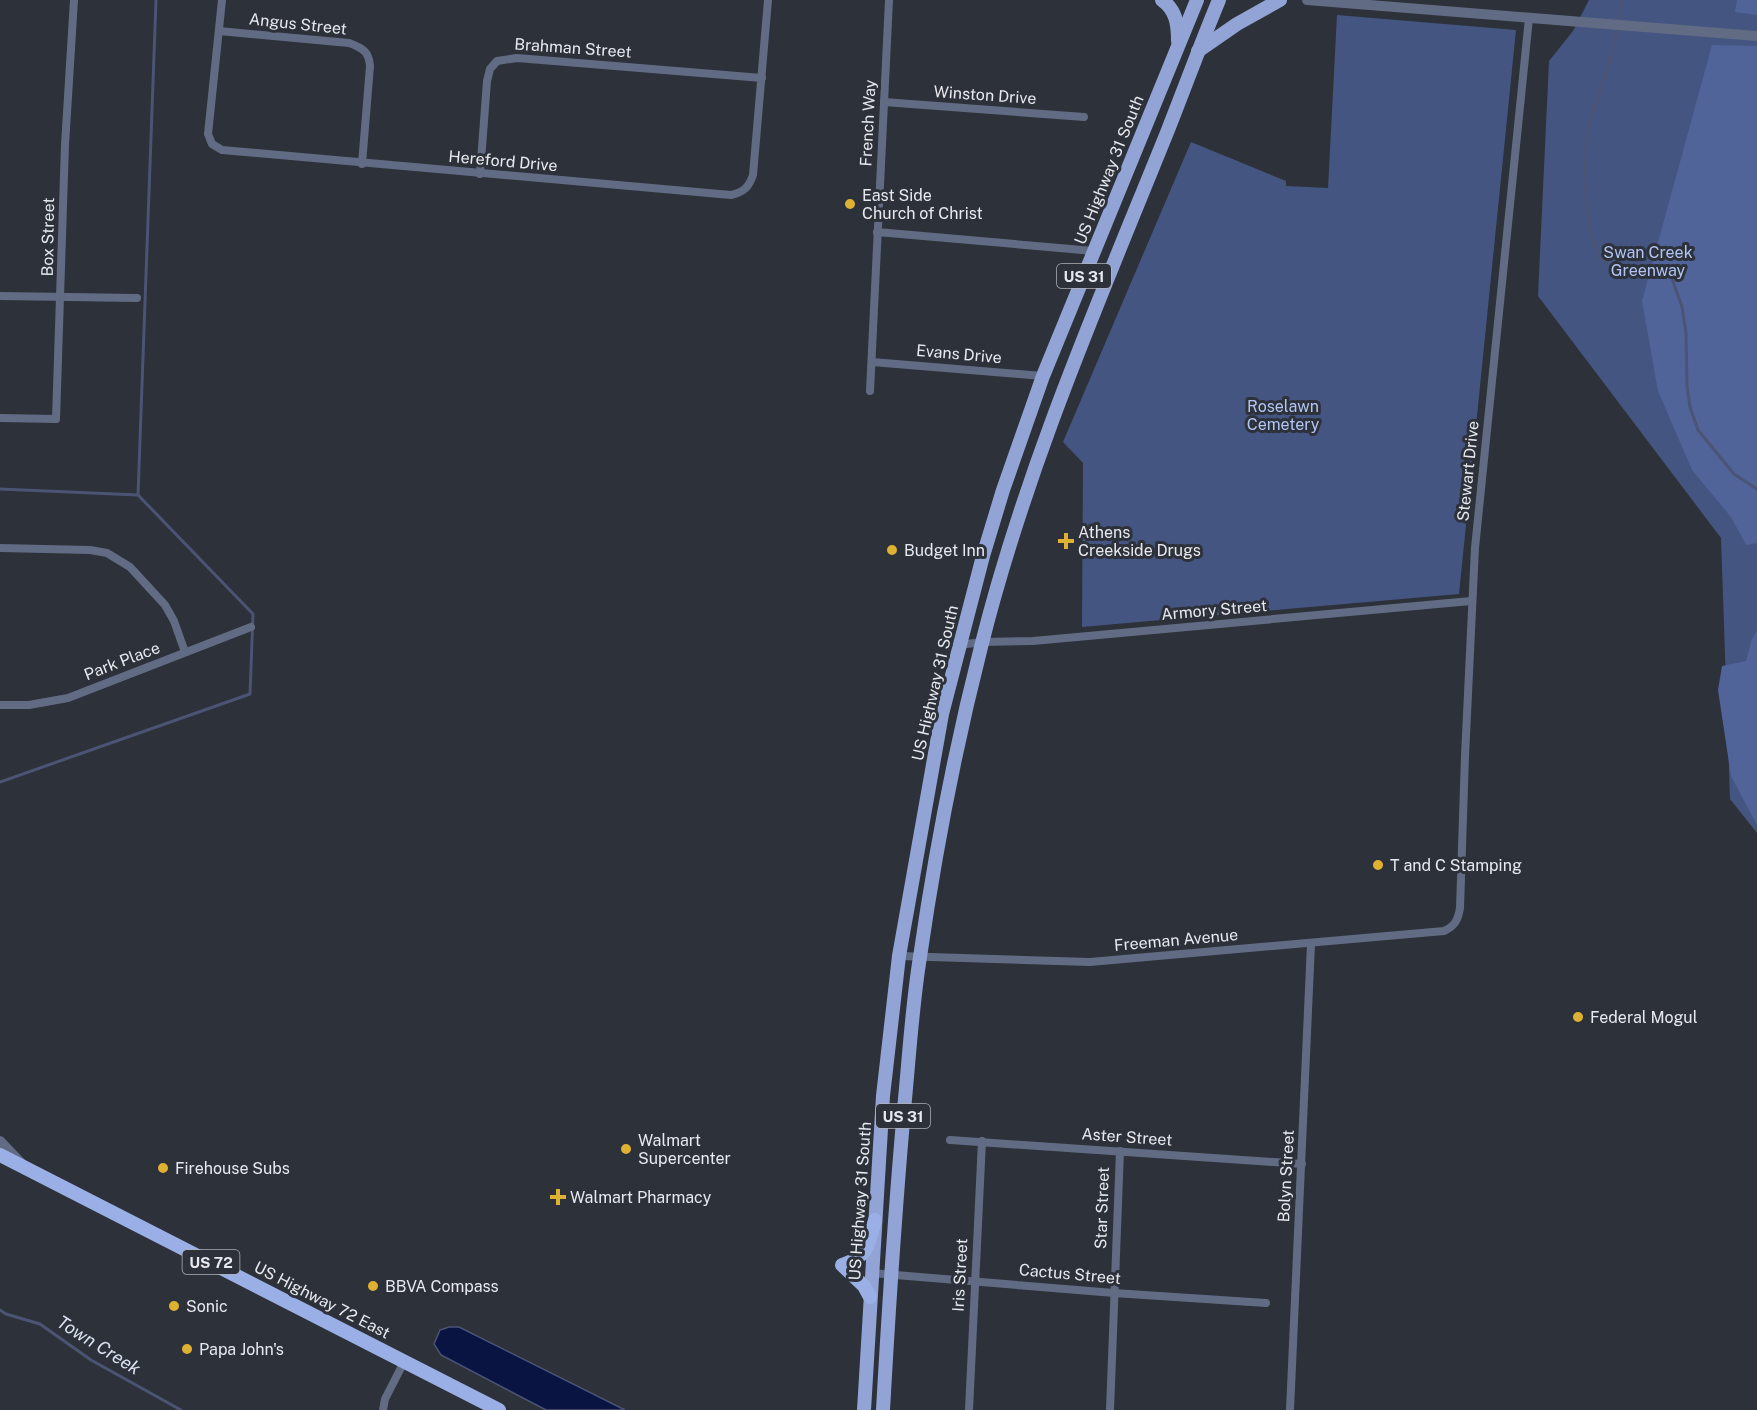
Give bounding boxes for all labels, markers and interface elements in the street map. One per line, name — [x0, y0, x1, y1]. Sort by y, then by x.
street label: Angus Street — [248, 9, 348, 39]
street label: Brahman Street — [514, 34, 632, 62]
street label: French Way — [856, 79, 880, 167]
street label: Winston Drive — [933, 82, 1037, 108]
street label: US Highway 31 South — [1070, 93, 1148, 247]
street label: Hereford Drive — [448, 147, 558, 175]
place label: East Side Church of Christ — [862, 186, 983, 223]
street label: Box Street — [38, 197, 58, 277]
marker: East Side Church of Christ — [843, 197, 857, 211]
park label: Swan Creek Greenway — [1603, 243, 1693, 280]
road number: US 31 — [1057, 264, 1111, 288]
street label: Evans Drive — [915, 341, 1003, 367]
park label: Roselawn Cemetery — [1247, 397, 1320, 434]
street label: Stewart Drive — [1453, 420, 1483, 522]
place label: Athens Creekside Drugs — [1078, 523, 1201, 560]
marker: Athens Creekside Drugs — [1059, 534, 1073, 548]
place label: Budget Inn — [904, 541, 985, 560]
marker: Budget Inn — [885, 543, 899, 557]
street label: Armory Street — [1160, 596, 1268, 624]
street label: US Highway 31 South — [908, 603, 962, 763]
street label: Park Place — [81, 638, 163, 684]
place label: T and C Stamping — [1390, 856, 1522, 875]
marker: T and C Stamping — [1371, 858, 1385, 872]
street label: Freeman Avenue — [1113, 925, 1239, 955]
place label: Federal Mogul — [1590, 1008, 1698, 1027]
marker: Federal Mogul — [1571, 1010, 1585, 1024]
road number: US 31 — [876, 1104, 930, 1128]
street label: US Highway 31 South — [845, 1121, 875, 1281]
street label: Aster Street — [1081, 1124, 1173, 1150]
street label: Bolyn Street — [1274, 1129, 1298, 1223]
place label: Walmart Supercenter — [638, 1131, 731, 1168]
marker: Walmart Supercenter — [619, 1142, 633, 1156]
place label: Firehouse Subs — [175, 1159, 290, 1178]
marker: Firehouse Subs — [156, 1161, 170, 1175]
street label: Star Street — [1091, 1167, 1113, 1249]
place label: Walmart Pharmacy — [570, 1188, 712, 1207]
marker: Walmart Pharmacy — [551, 1190, 565, 1204]
street label: Iris Street — [949, 1238, 971, 1312]
road number: US 72 — [182, 1250, 240, 1274]
street label: US Highway 72 East — [251, 1257, 393, 1343]
street label: Cactus Street — [1018, 1260, 1122, 1288]
place label: BBVA Compass — [385, 1277, 499, 1296]
marker: BBVA Compass — [366, 1279, 380, 1293]
place label: Sonic — [186, 1297, 228, 1316]
marker: Sonic — [167, 1299, 181, 1313]
water label: Town Creek — [53, 1311, 145, 1379]
place label: Papa John's — [199, 1340, 284, 1359]
marker: Papa John's — [180, 1342, 194, 1356]

